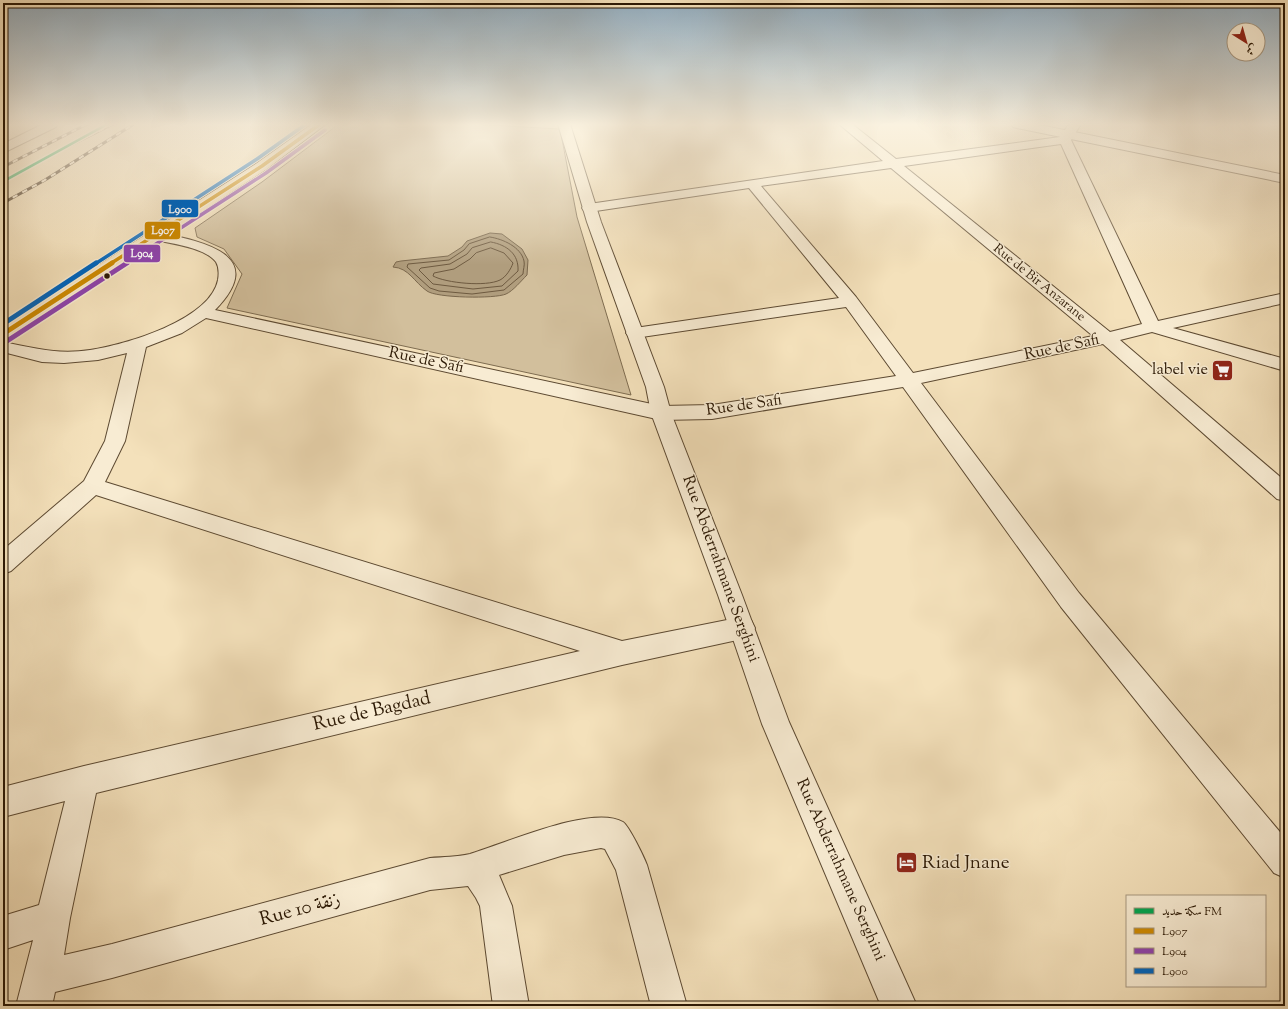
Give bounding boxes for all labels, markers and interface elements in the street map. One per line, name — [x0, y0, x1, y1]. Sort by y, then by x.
north arrow — [1226, 22, 1266, 62]
text: ش — [1242, 40, 1261, 59]
line badge: L900 — [161, 199, 199, 218]
text: L900 — [167, 202, 192, 218]
line badge: L907 — [144, 221, 181, 240]
text: L907 — [150, 223, 175, 239]
street label: Rue de Bir Anzarane — [989, 240, 1089, 326]
line badge: L904 — [123, 244, 161, 263]
text: L904 — [130, 246, 154, 262]
unlabelled marker — [102, 271, 112, 281]
street label: Rue de Safi — [1022, 329, 1102, 367]
street label: Rue de Safi — [386, 342, 466, 380]
supermarket icon: label vie — [1210, 357, 1236, 383]
place label: label vie — [1152, 359, 1208, 382]
street label: Rue de Safi — [705, 389, 784, 423]
street label: Rue Abderrahmane Serghini — [675, 472, 765, 666]
street label: Rue de Bagdad — [311, 685, 434, 739]
street label: Rue Abderrahmane Serghini — [789, 775, 891, 965]
hotel icon: Riad Jnane — [894, 850, 920, 876]
place label: Riad Jnane — [922, 850, 1010, 877]
street label: Rue 10 زنقة — [256, 886, 344, 934]
legend — [1126, 895, 1266, 987]
text: سكة حديد FM — [1162, 903, 1222, 921]
text: L907 — [1162, 923, 1187, 941]
text: L904 — [1162, 943, 1187, 961]
text: L900 — [1162, 963, 1188, 981]

